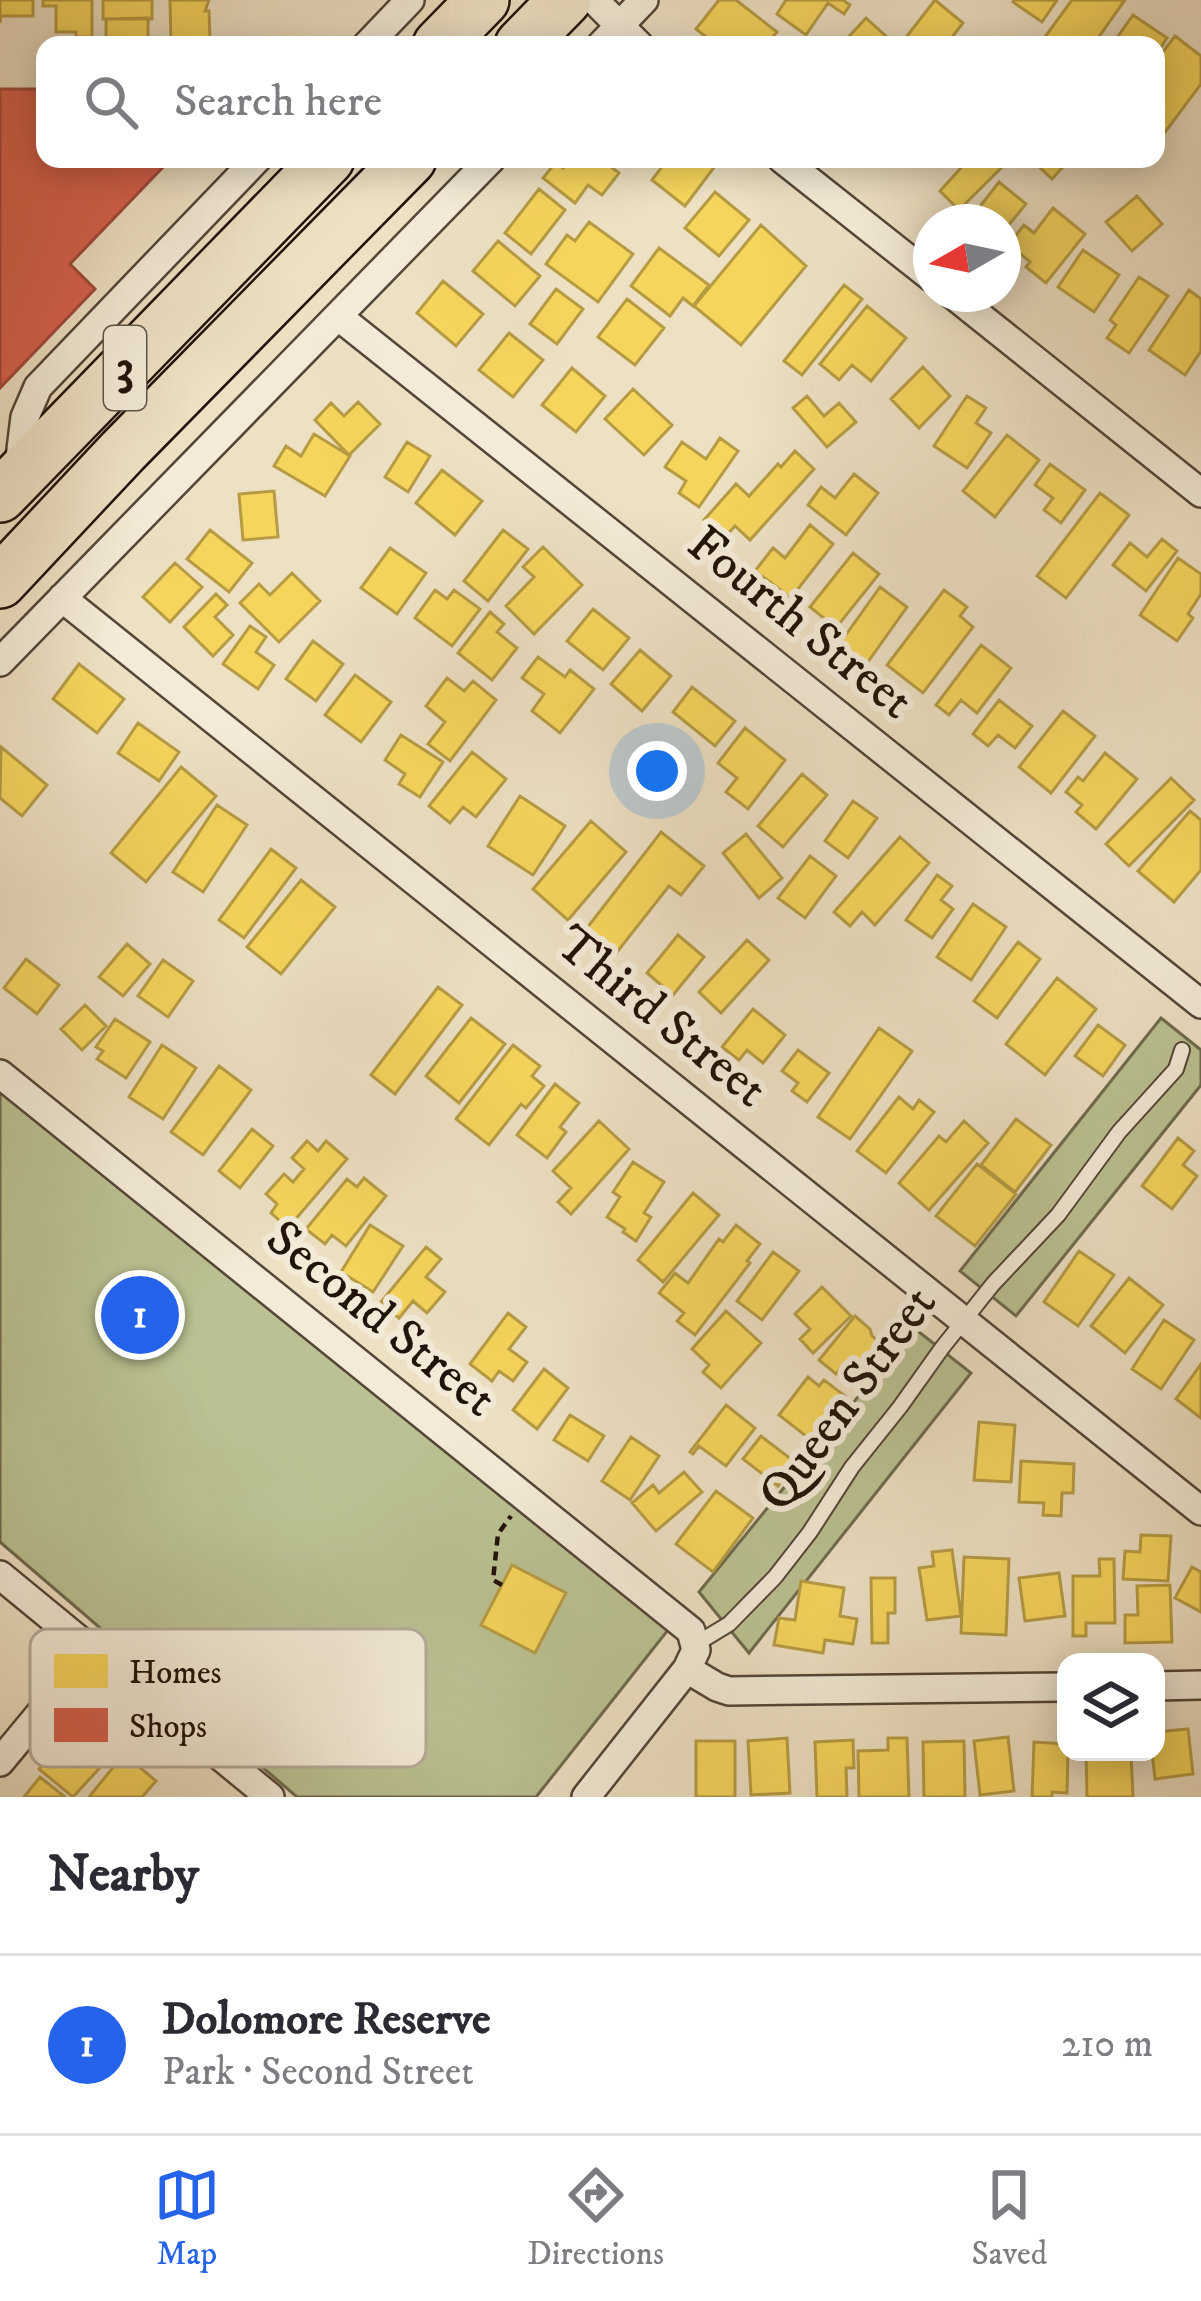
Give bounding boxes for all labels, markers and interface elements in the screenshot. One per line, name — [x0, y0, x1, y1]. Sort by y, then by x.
search box — [36, 36, 1165, 168]
icon: search — [78, 69, 144, 135]
text: Search here — [174, 74, 382, 130]
north arrow — [913, 204, 1021, 312]
road number: 3 — [104, 326, 146, 410]
street label: Fourth Street — [674, 512, 926, 734]
your location — [627, 741, 687, 801]
street label: Third Street — [542, 912, 780, 1122]
street label: Second Street — [253, 1207, 509, 1431]
pin: 1 — [101, 1270, 179, 1360]
street label: Queen Street — [745, 1274, 951, 1524]
legend — [30, 1629, 426, 1767]
text: Homes — [129, 1653, 222, 1694]
map controls — [1057, 1653, 1165, 1761]
button: layers — [1057, 1653, 1165, 1761]
text: Shops — [129, 1707, 207, 1748]
text: Nearby — [48, 1843, 199, 1907]
text: Dolomore Reserve — [162, 1992, 491, 2048]
text: 1 — [80, 2020, 94, 2069]
text: 210 m — [1061, 2020, 1153, 2069]
text: Park · Second Street — [162, 2048, 474, 2097]
tab: Map — [154, 2162, 220, 2275]
tab: Directions — [527, 2162, 664, 2275]
tab: Saved — [971, 2162, 1047, 2275]

